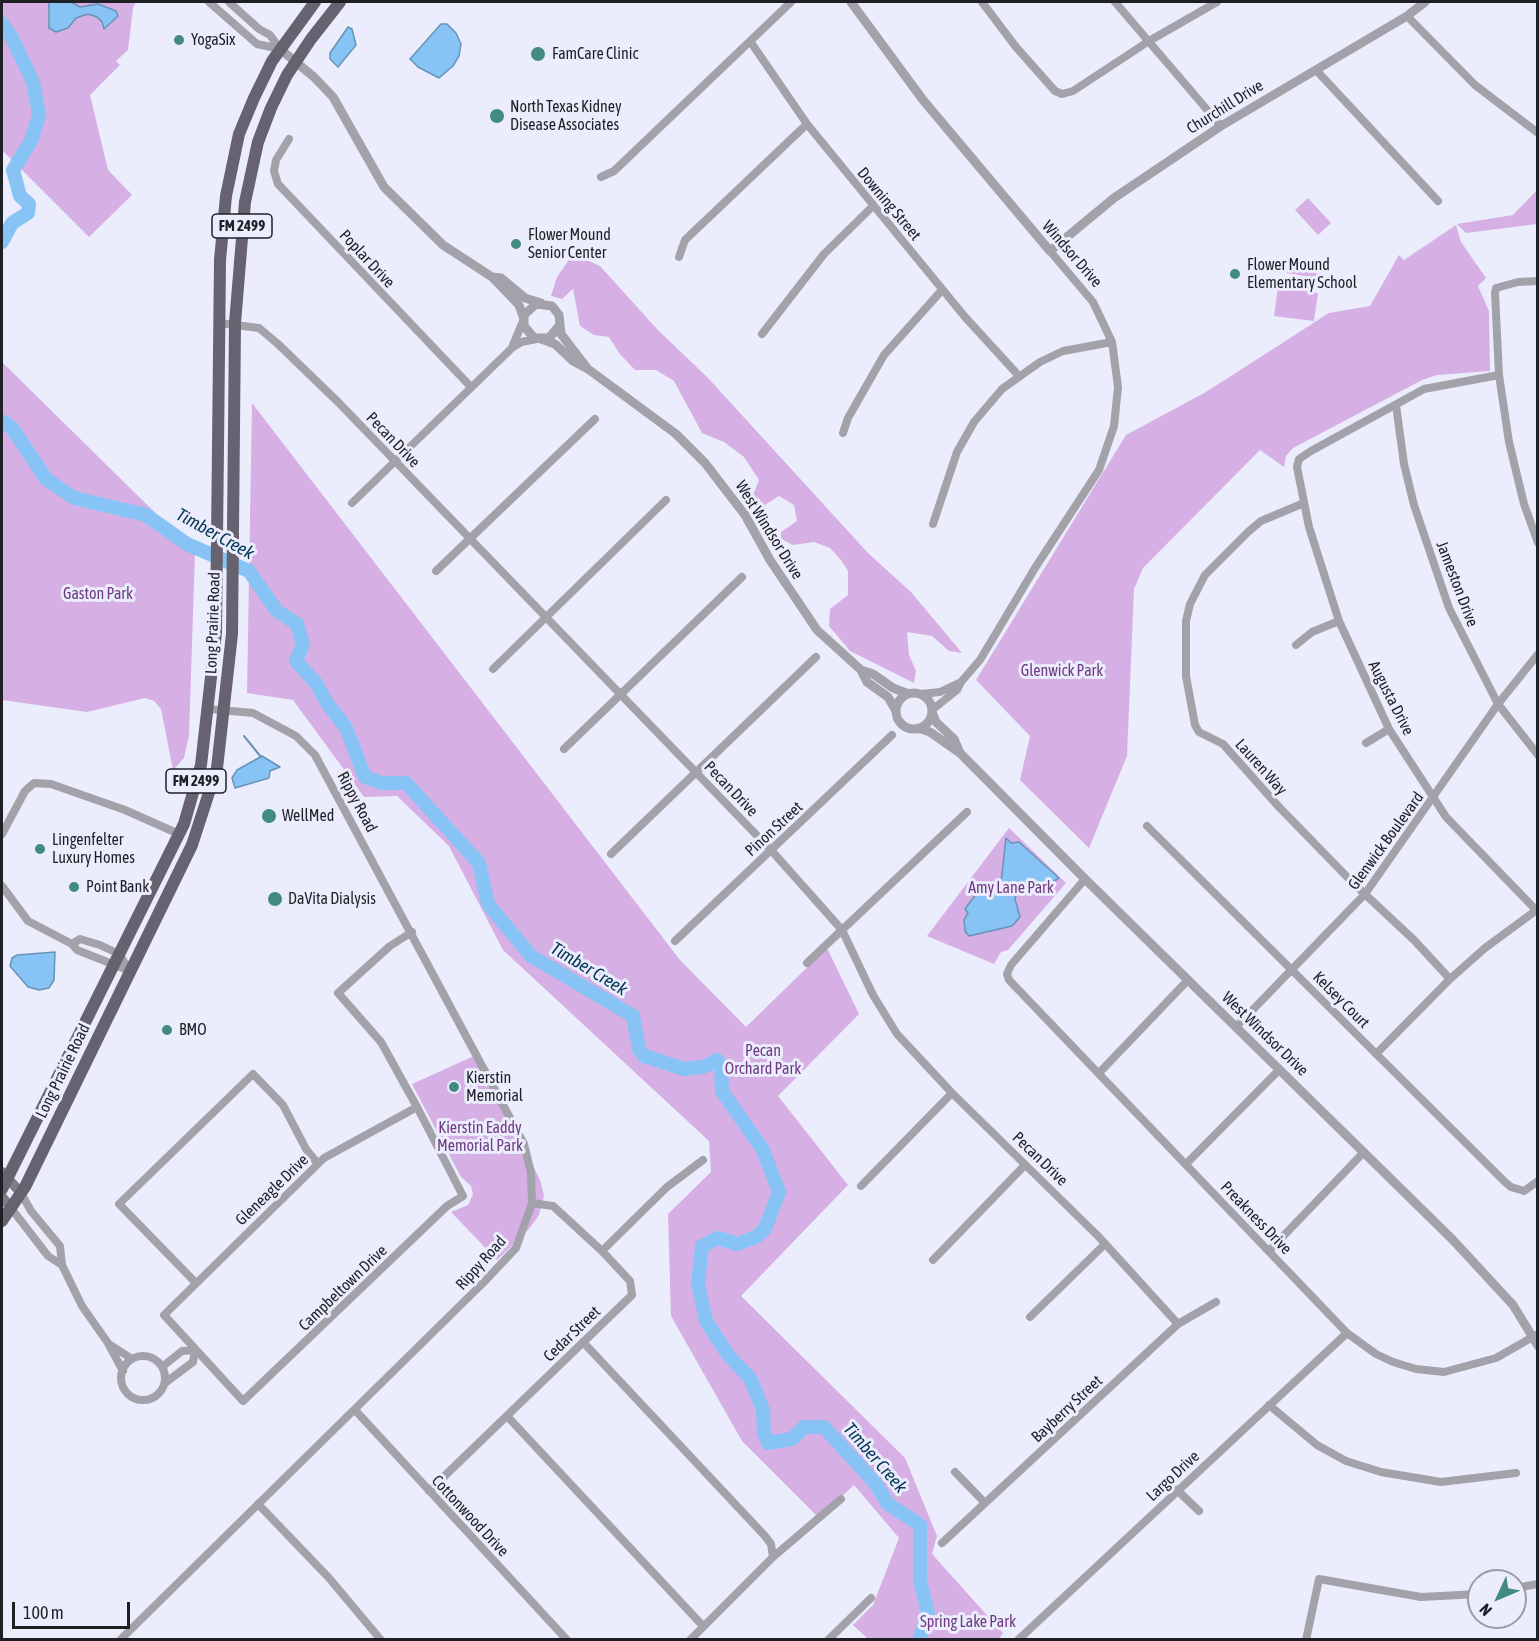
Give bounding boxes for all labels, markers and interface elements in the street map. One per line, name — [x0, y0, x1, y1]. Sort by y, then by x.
place label: YogaSix — [191, 30, 236, 50]
marker: YogaSix — [172, 33, 186, 47]
place label: FamCare Clinic — [552, 44, 638, 64]
marker: FamCare Clinic — [529, 45, 547, 63]
street label: Churchill Drive — [1183, 76, 1267, 138]
place label: North Texas Kidney Disease Associates — [510, 97, 622, 135]
marker: North Texas Kidney Disease Associates — [488, 107, 506, 125]
street label: Downing Street — [853, 164, 925, 244]
road number: FM 2499 — [212, 214, 272, 238]
street label: Windsor Drive — [1038, 217, 1106, 291]
place label: Flower Mound Senior Center — [528, 225, 611, 263]
street label: Poplar Drive — [335, 226, 399, 292]
marker: Flower Mound Senior Center — [509, 237, 523, 251]
place label: Flower Mound Elementary School — [1247, 255, 1357, 293]
marker: Flower Mound Elementary School — [1228, 267, 1242, 281]
street label: Pecan Drive — [362, 408, 424, 472]
street label: West Windsor Drive — [731, 477, 807, 583]
water label: Timber Creek — [172, 504, 258, 564]
street label: Jameston Drive — [1432, 539, 1482, 629]
street label: Long Prairie Road — [202, 572, 224, 674]
park label: Gaston Park — [63, 584, 133, 604]
street label: Augusta Drive — [1364, 658, 1418, 738]
park label: Glenwick Park — [1021, 661, 1103, 681]
street label: Lauren Way — [1231, 735, 1291, 799]
street label: Pecan Drive — [700, 757, 762, 821]
street label: Rippy Road — [333, 768, 381, 836]
road number: FM 2499 — [166, 769, 226, 793]
street label: Glenwick Boulevard — [1344, 788, 1428, 894]
street label: Pinon Street — [741, 798, 807, 860]
place label: WellMed — [282, 806, 334, 826]
marker: WellMed — [260, 807, 278, 825]
place label: Lingenfelter Luxury Homes — [52, 830, 135, 868]
marker: Lingenfelter Luxury Homes — [33, 842, 47, 856]
place label: Point Bank — [86, 877, 149, 897]
park label: Amy Lane Park — [968, 878, 1054, 898]
marker: Point Bank — [67, 880, 81, 894]
place label: DaVita Dialysis — [288, 889, 376, 909]
marker: DaVita Dialysis — [266, 890, 284, 908]
water label: Timber Creek — [547, 938, 631, 1000]
street label: Kelsey Court — [1309, 968, 1373, 1032]
street label: West Windsor Drive — [1218, 988, 1312, 1080]
place label: BMO — [179, 1020, 207, 1040]
street label: Long Prairie Road — [32, 1021, 94, 1121]
marker: BMO — [160, 1023, 174, 1037]
park label: Pecan Orchard Park — [725, 1041, 801, 1079]
place label: Kierstin Memorial — [466, 1068, 523, 1106]
marker: Kierstin Memorial — [447, 1080, 461, 1094]
park label: Kierstin Eaddy Memorial Park — [437, 1118, 523, 1156]
street label: Pecan Drive — [1008, 1128, 1072, 1190]
street label: Gleneagle Drive — [232, 1151, 312, 1229]
street label: Preakness Drive — [1216, 1178, 1296, 1258]
street label: Rippy Road — [452, 1232, 510, 1294]
street label: Campbeltown Drive — [295, 1241, 391, 1335]
street label: Cedar Street — [540, 1302, 604, 1366]
street label: Bayberry Street — [1028, 1371, 1106, 1447]
water label: Timber Creek — [839, 1419, 911, 1497]
street label: Largo Drive — [1143, 1447, 1203, 1505]
street label: Cottonwood Drive — [427, 1471, 513, 1561]
north arrow — [1467, 1569, 1527, 1629]
scale bar — [15, 1590, 134, 1628]
text: N — [1476, 1600, 1495, 1620]
text: 100 m — [23, 1602, 64, 1623]
park label: Spring Lake Park — [920, 1612, 1016, 1632]

